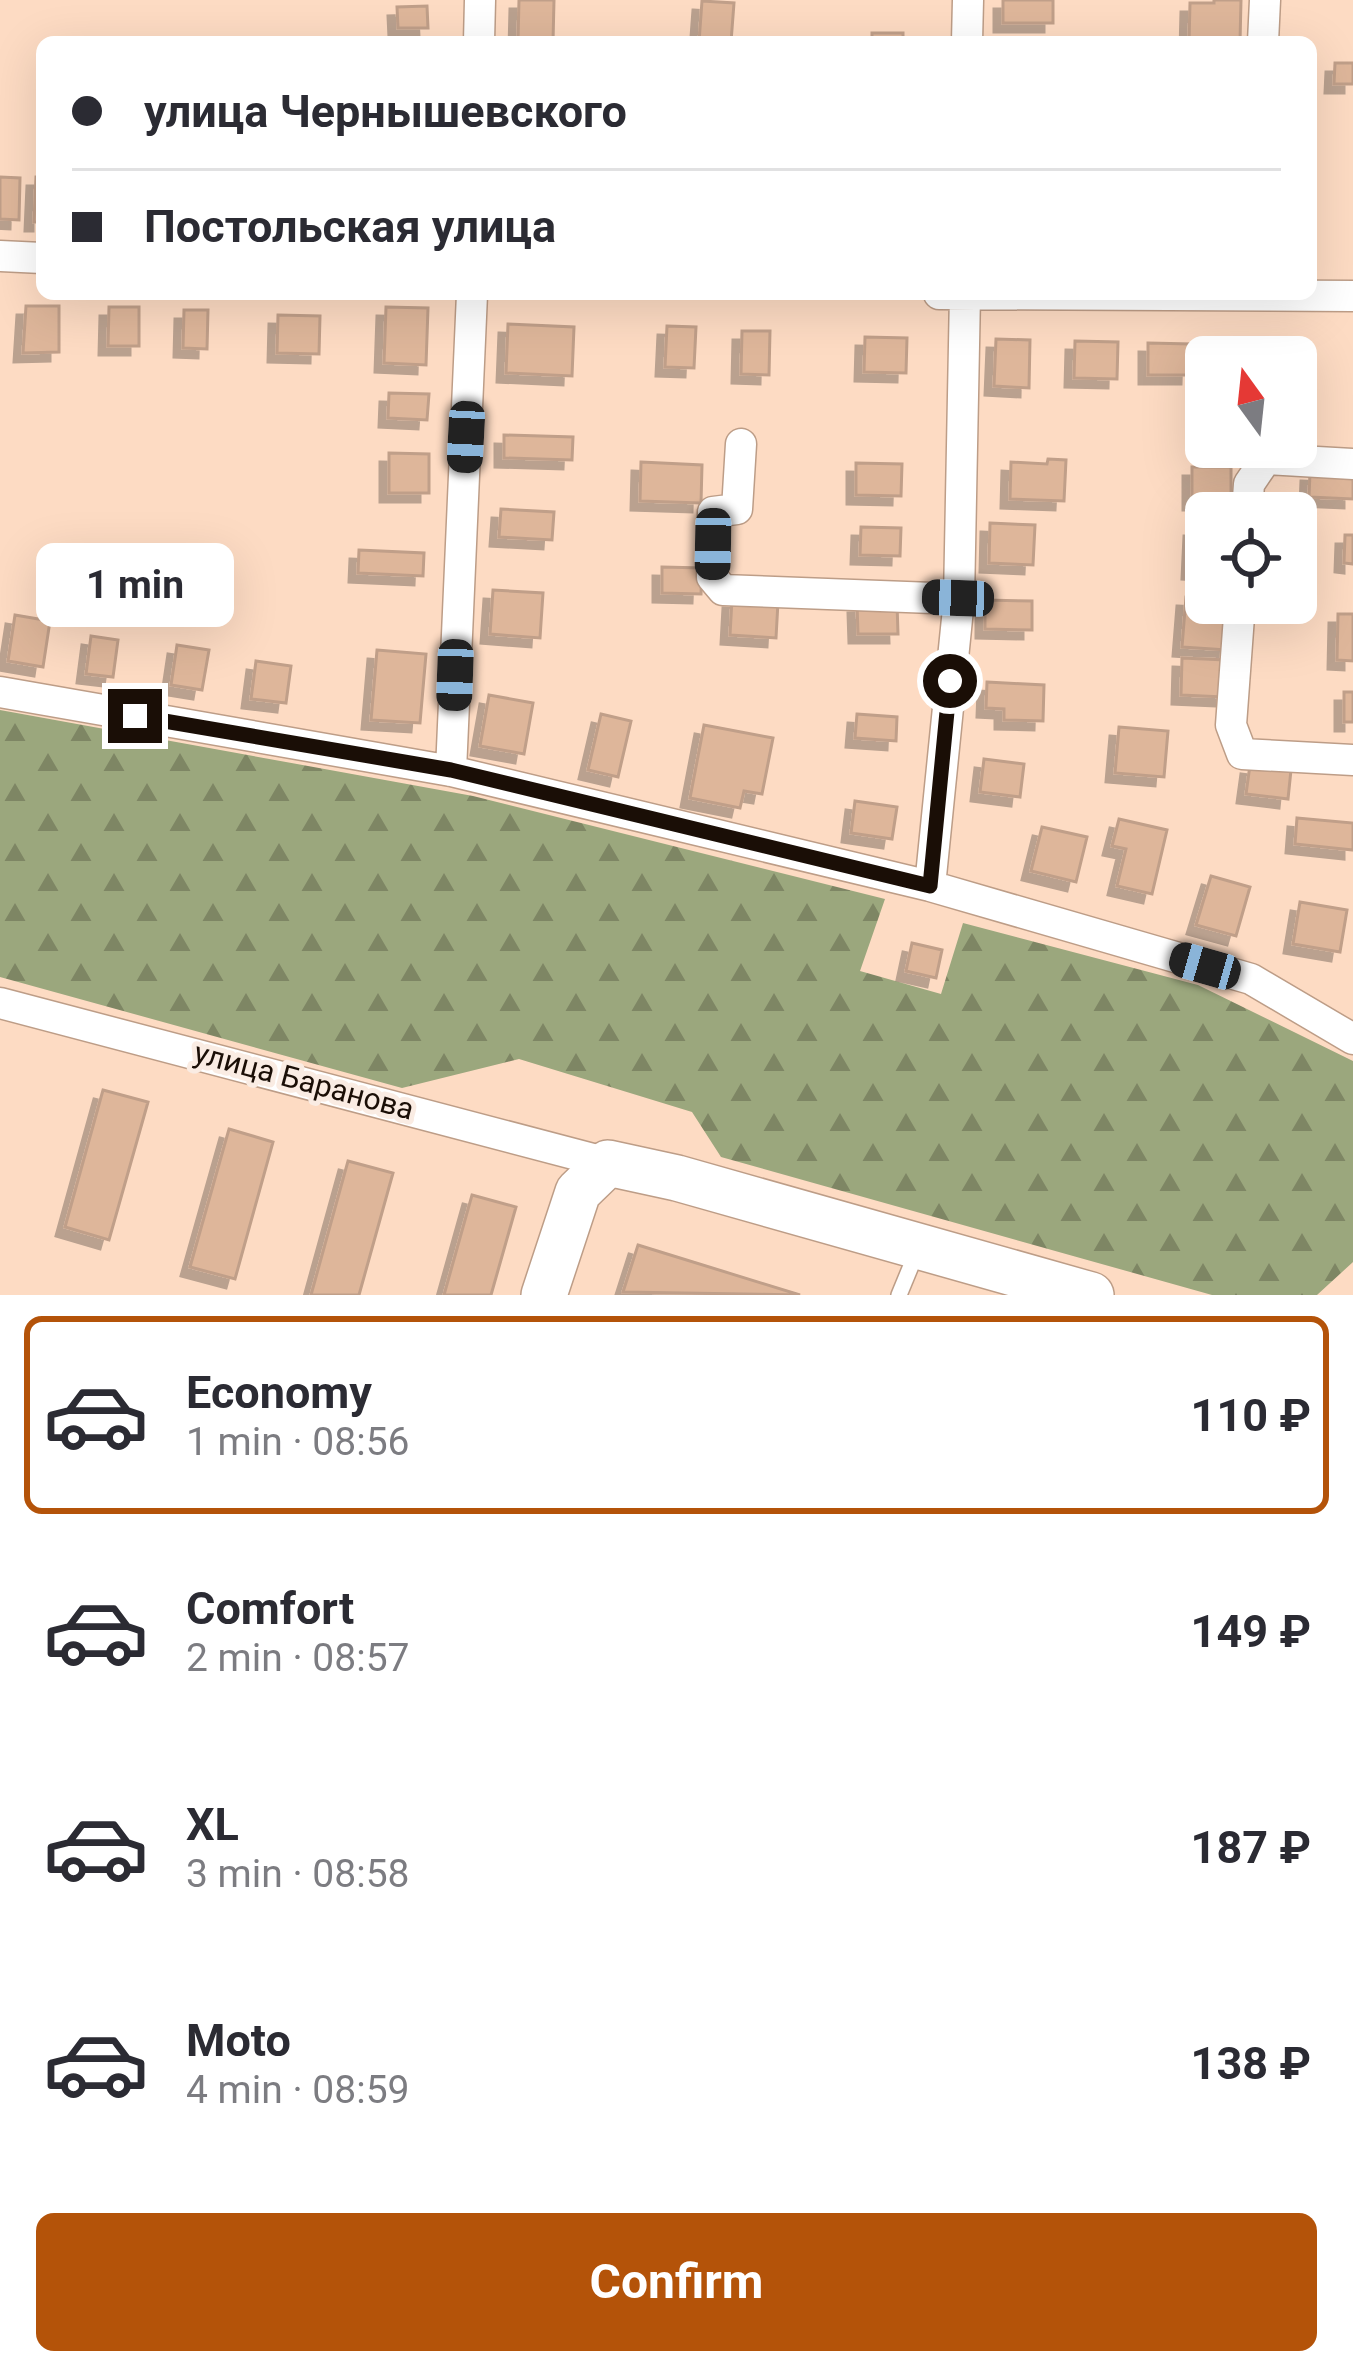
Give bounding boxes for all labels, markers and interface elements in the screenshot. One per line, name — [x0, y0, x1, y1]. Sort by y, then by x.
text: улица Чернышевского — [144, 85, 627, 138]
text: Постольская улица — [144, 200, 556, 253]
north arrow — [1185, 336, 1317, 468]
map controls — [1185, 336, 1317, 624]
car — [446, 400, 486, 474]
button: locate — [1185, 492, 1317, 624]
car — [694, 508, 732, 580]
callout: 1 min — [36, 542, 234, 626]
text: 1 min — [86, 562, 184, 608]
car — [921, 579, 995, 617]
car — [436, 638, 474, 712]
route start — [923, 654, 977, 708]
route end — [108, 689, 162, 743]
car — [1165, 939, 1245, 993]
street label: улица Баранова — [190, 1034, 418, 1127]
icon: car — [42, 1361, 150, 1469]
text: Economy — [186, 1366, 372, 1419]
text: 110 ₽ — [1191, 1389, 1311, 1442]
text: 1 min · 08:56 — [186, 1419, 409, 1465]
icon: car — [42, 1577, 150, 1685]
text: Comfort — [186, 1582, 354, 1635]
text: 149 ₽ — [1191, 1605, 1311, 1658]
text: 2 min · 08:57 — [186, 1635, 409, 1681]
icon: car — [42, 1793, 150, 1901]
text: XL — [186, 1798, 239, 1851]
text: 187 ₽ — [1191, 1821, 1311, 1874]
text: 3 min · 08:58 — [186, 1851, 409, 1897]
icon: car — [42, 2009, 150, 2117]
text: Moto — [186, 2014, 291, 2067]
text: 138 ₽ — [1191, 2037, 1311, 2090]
text: 4 min · 08:59 — [186, 2067, 409, 2113]
button: Confirm — [36, 2213, 1317, 2351]

